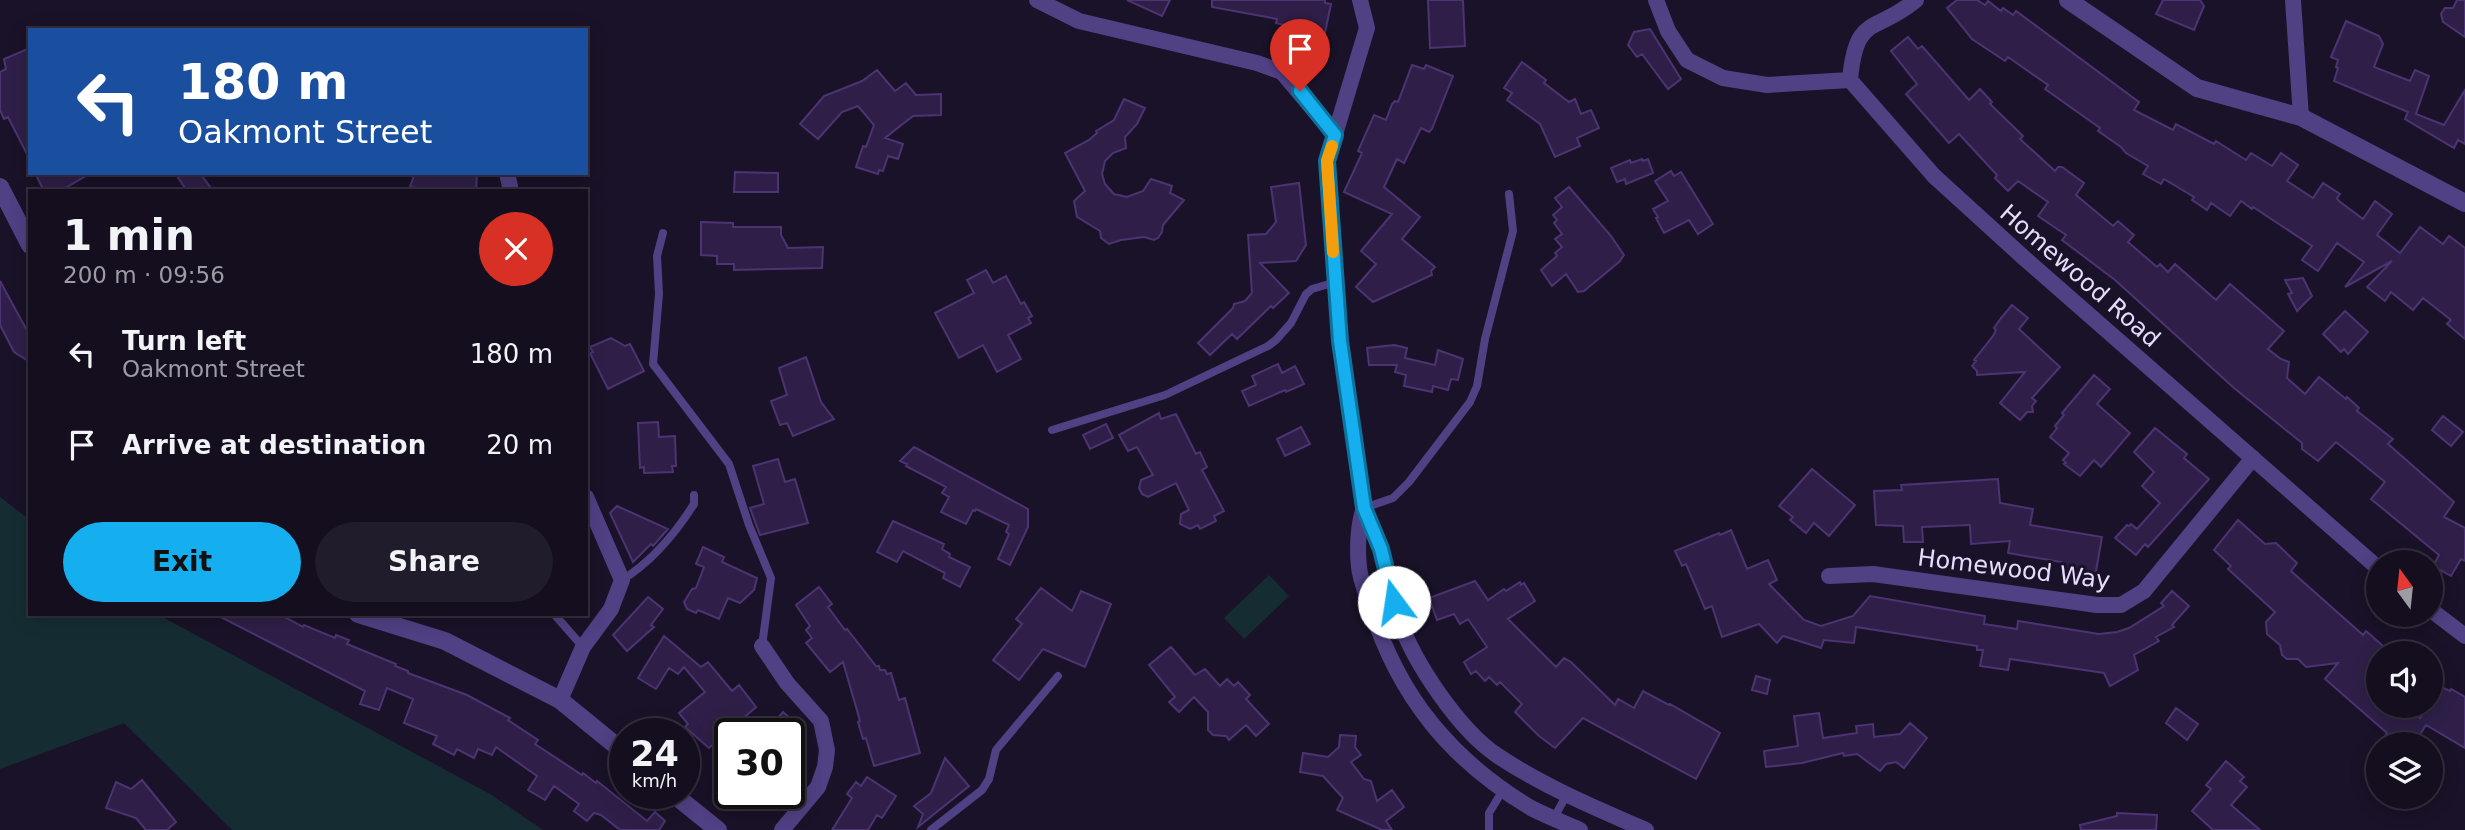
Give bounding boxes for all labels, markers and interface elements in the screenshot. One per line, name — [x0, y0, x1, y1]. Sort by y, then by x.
pin — [1270, 19, 1330, 91]
icon: arrive — [1281, 30, 1319, 68]
text: 180 m — [178, 54, 348, 111]
icon: left — [63, 56, 154, 147]
text: Oakmont Street — [178, 113, 432, 151]
street label: Homewood Road — [1994, 199, 2166, 353]
text: 1 min — [63, 211, 195, 260]
button: close — [479, 212, 553, 286]
text: 200 m · 09:56 — [63, 262, 225, 288]
text: Turn left — [122, 326, 246, 356]
icon: left — [63, 335, 101, 373]
text: 180 m — [470, 339, 553, 369]
text: Oakmont Street — [122, 356, 305, 382]
icon: arrive — [63, 426, 101, 464]
text: Arrive at destination — [122, 430, 426, 460]
text: 20 m — [486, 430, 553, 460]
button: Exit — [63, 522, 301, 602]
button: Share — [315, 522, 553, 602]
street label: Homewood Way — [1916, 543, 2112, 595]
north arrow — [2366, 550, 2443, 626]
map controls — [2366, 550, 2443, 809]
position arrow — [1357, 565, 1431, 639]
button: sound — [2366, 641, 2443, 718]
speed limit sign: 30 — [714, 718, 805, 809]
button: layers — [2366, 732, 2443, 809]
text: 24 — [630, 734, 679, 774]
text: km/h — [632, 770, 677, 791]

